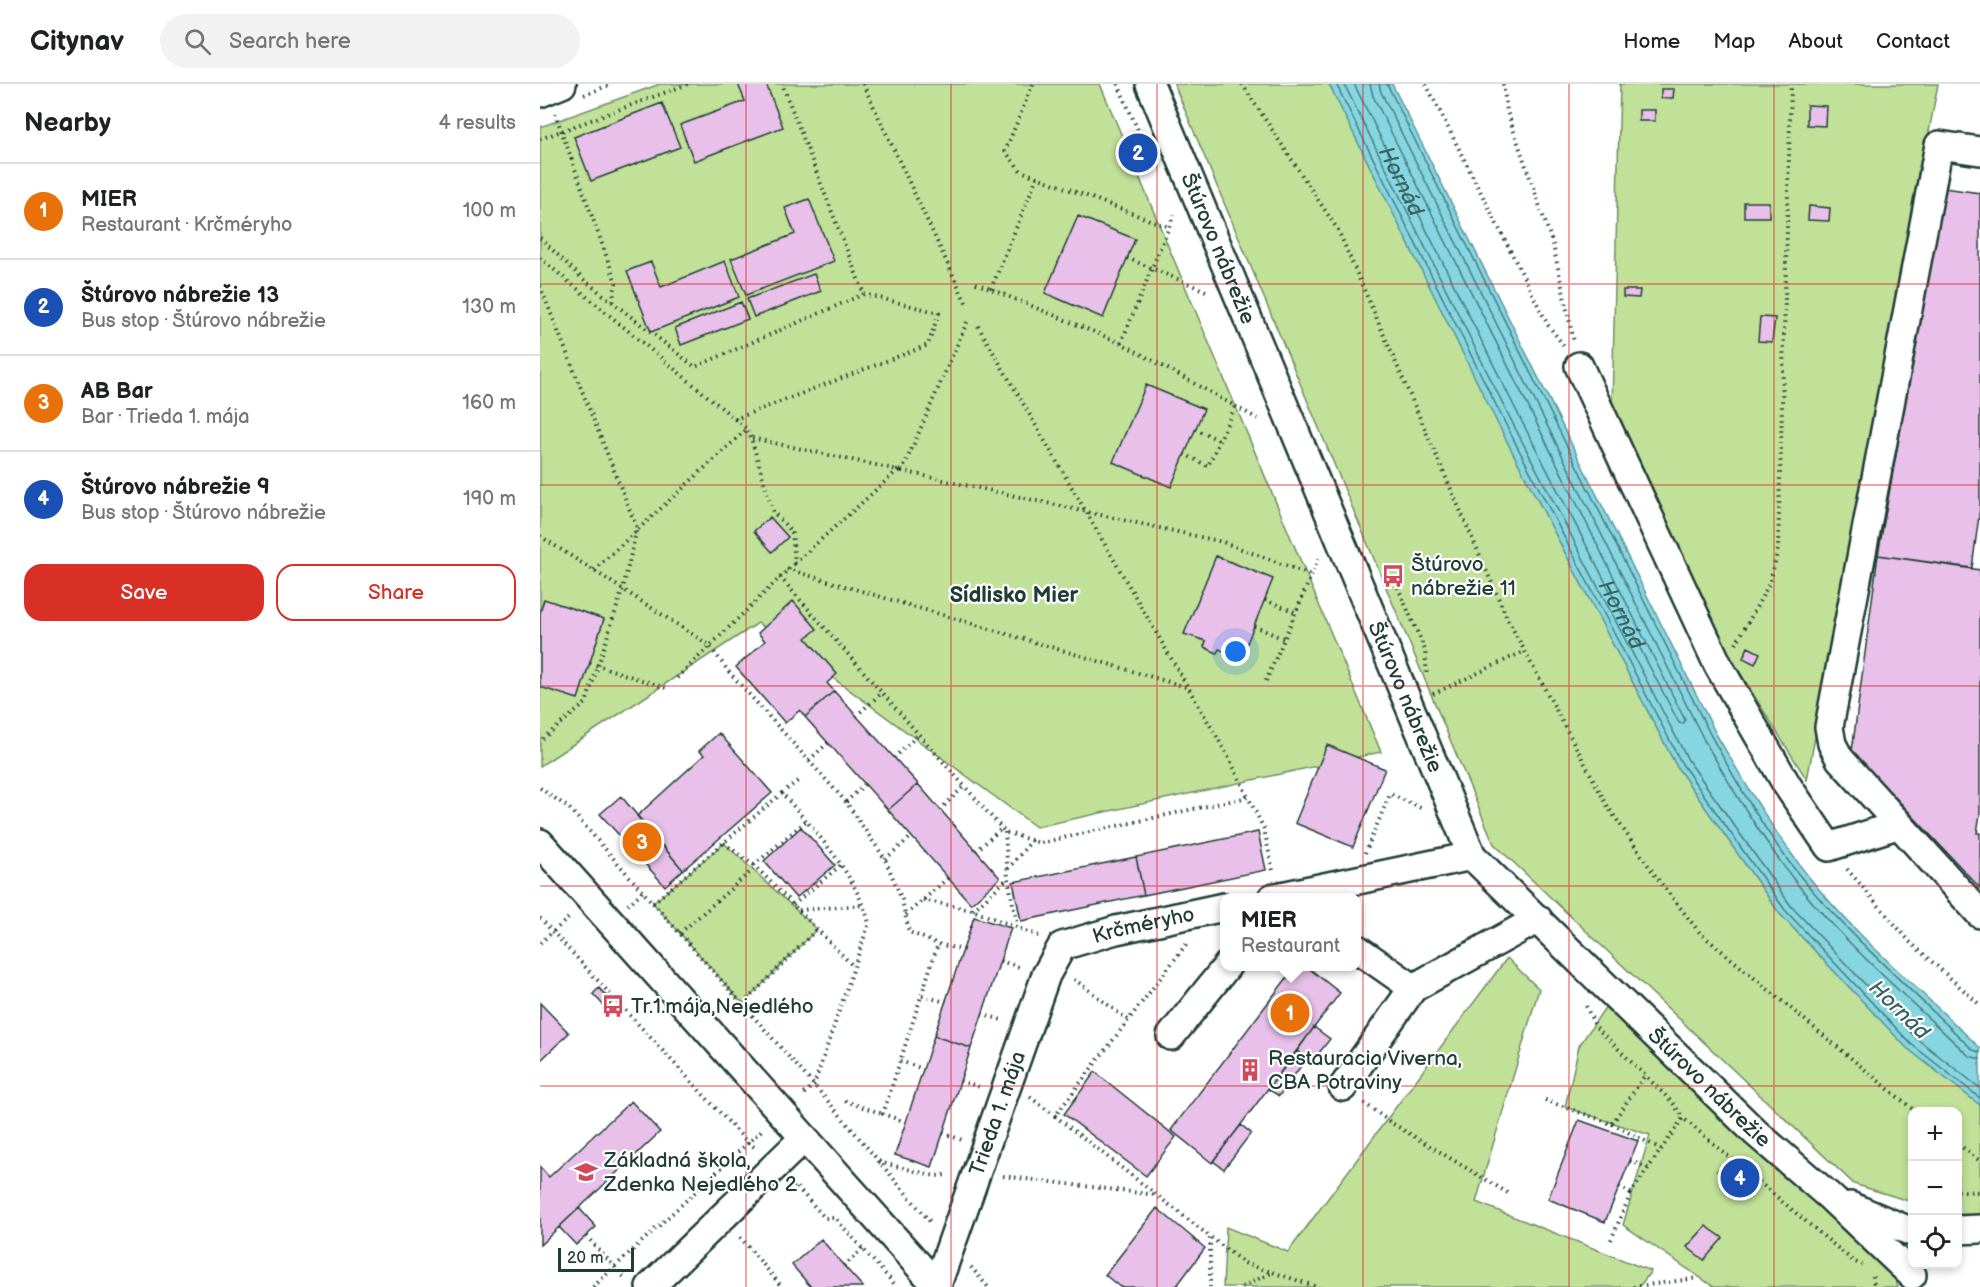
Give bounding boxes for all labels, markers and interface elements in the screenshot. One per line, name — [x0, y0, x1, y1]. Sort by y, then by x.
search box — [160, 14, 580, 68]
text: Citynav — [30, 25, 124, 58]
icon: search — [181, 25, 214, 58]
text: Search here — [229, 28, 351, 55]
text: Home — [1623, 29, 1680, 54]
text: Map — [1713, 29, 1755, 54]
text: About — [1788, 29, 1843, 54]
text: Contact — [1876, 29, 1950, 54]
text: Nearby — [24, 108, 111, 139]
text: 4 results — [438, 111, 516, 135]
pin: 2 — [1118, 130, 1158, 176]
water label: Hornád — [1372, 142, 1430, 221]
street label: Štúrovo nábrežie — [1175, 169, 1261, 328]
text: MIER — [81, 186, 137, 213]
text: 1 — [39, 199, 48, 223]
text: 100 m — [463, 199, 516, 223]
text: Restaurant · Krčméryho — [81, 213, 292, 237]
text: Štúrovo nábrežie 13 — [81, 282, 279, 309]
text: 2 — [38, 295, 49, 319]
text: 130 m — [462, 295, 516, 319]
text: Bus stop · Štúrovo nábrežie — [81, 309, 326, 333]
text: AB Bar — [81, 378, 153, 405]
text: 3 — [38, 391, 49, 415]
text: 160 m — [462, 391, 516, 415]
text: Bar · Trieda 1. mája — [81, 405, 250, 429]
text: Štúrovo nábrežie 9 — [81, 474, 270, 501]
text: 4 — [38, 487, 49, 511]
text: 190 m — [463, 487, 516, 511]
text: Bus stop · Štúrovo nábrežie — [81, 501, 326, 525]
place label: Štúrovo nábrežie 11 — [1411, 552, 1516, 601]
bus stop icon: Štúrovo nábrežie 11 — [1380, 563, 1406, 589]
button: Save — [24, 564, 264, 621]
button: Share — [276, 564, 516, 621]
water label: Hornád — [1592, 575, 1650, 654]
district label: Sídlisko Mier — [950, 582, 1079, 609]
street label: Štúrovo nábrežie — [1363, 618, 1448, 776]
your location — [1221, 637, 1250, 666]
pin: 3 — [622, 820, 662, 864]
popup — [1220, 893, 1361, 971]
street label: Krčméryho — [1090, 902, 1197, 949]
text: MIER — [1241, 907, 1297, 934]
text: Restaurant — [1241, 934, 1340, 958]
water label: Hornád — [1863, 975, 1935, 1046]
pin: 1 — [1270, 990, 1310, 1036]
bus stop icon: Tr.1.mája,Nejedlého — [600, 993, 626, 1019]
place label: Tr.1.mája,Nejedlého — [631, 994, 814, 1019]
street label: Štúrovo nábrežie — [1642, 1023, 1776, 1153]
place label: Restauracia Viverna, CBA Potraviny — [1268, 1046, 1462, 1095]
street label: Trieda 1. mája — [964, 1048, 1031, 1179]
building icon: Restauracia Viverna, CBA Potraviny — [1237, 1057, 1263, 1083]
map controls — [1908, 1107, 1962, 1269]
button: + — [1908, 1107, 1962, 1161]
place label: Základná škola, Zdenka Nejedlého 2 — [603, 1148, 798, 1197]
pin: 4 — [1720, 1156, 1760, 1200]
school or university icon: Základná škola, Zdenka Nejedlého 2 — [573, 1159, 599, 1185]
button: − — [1908, 1161, 1962, 1215]
button: locate — [1908, 1215, 1962, 1269]
scale bar — [558, 1245, 634, 1272]
text: 20 m — [567, 1249, 603, 1268]

